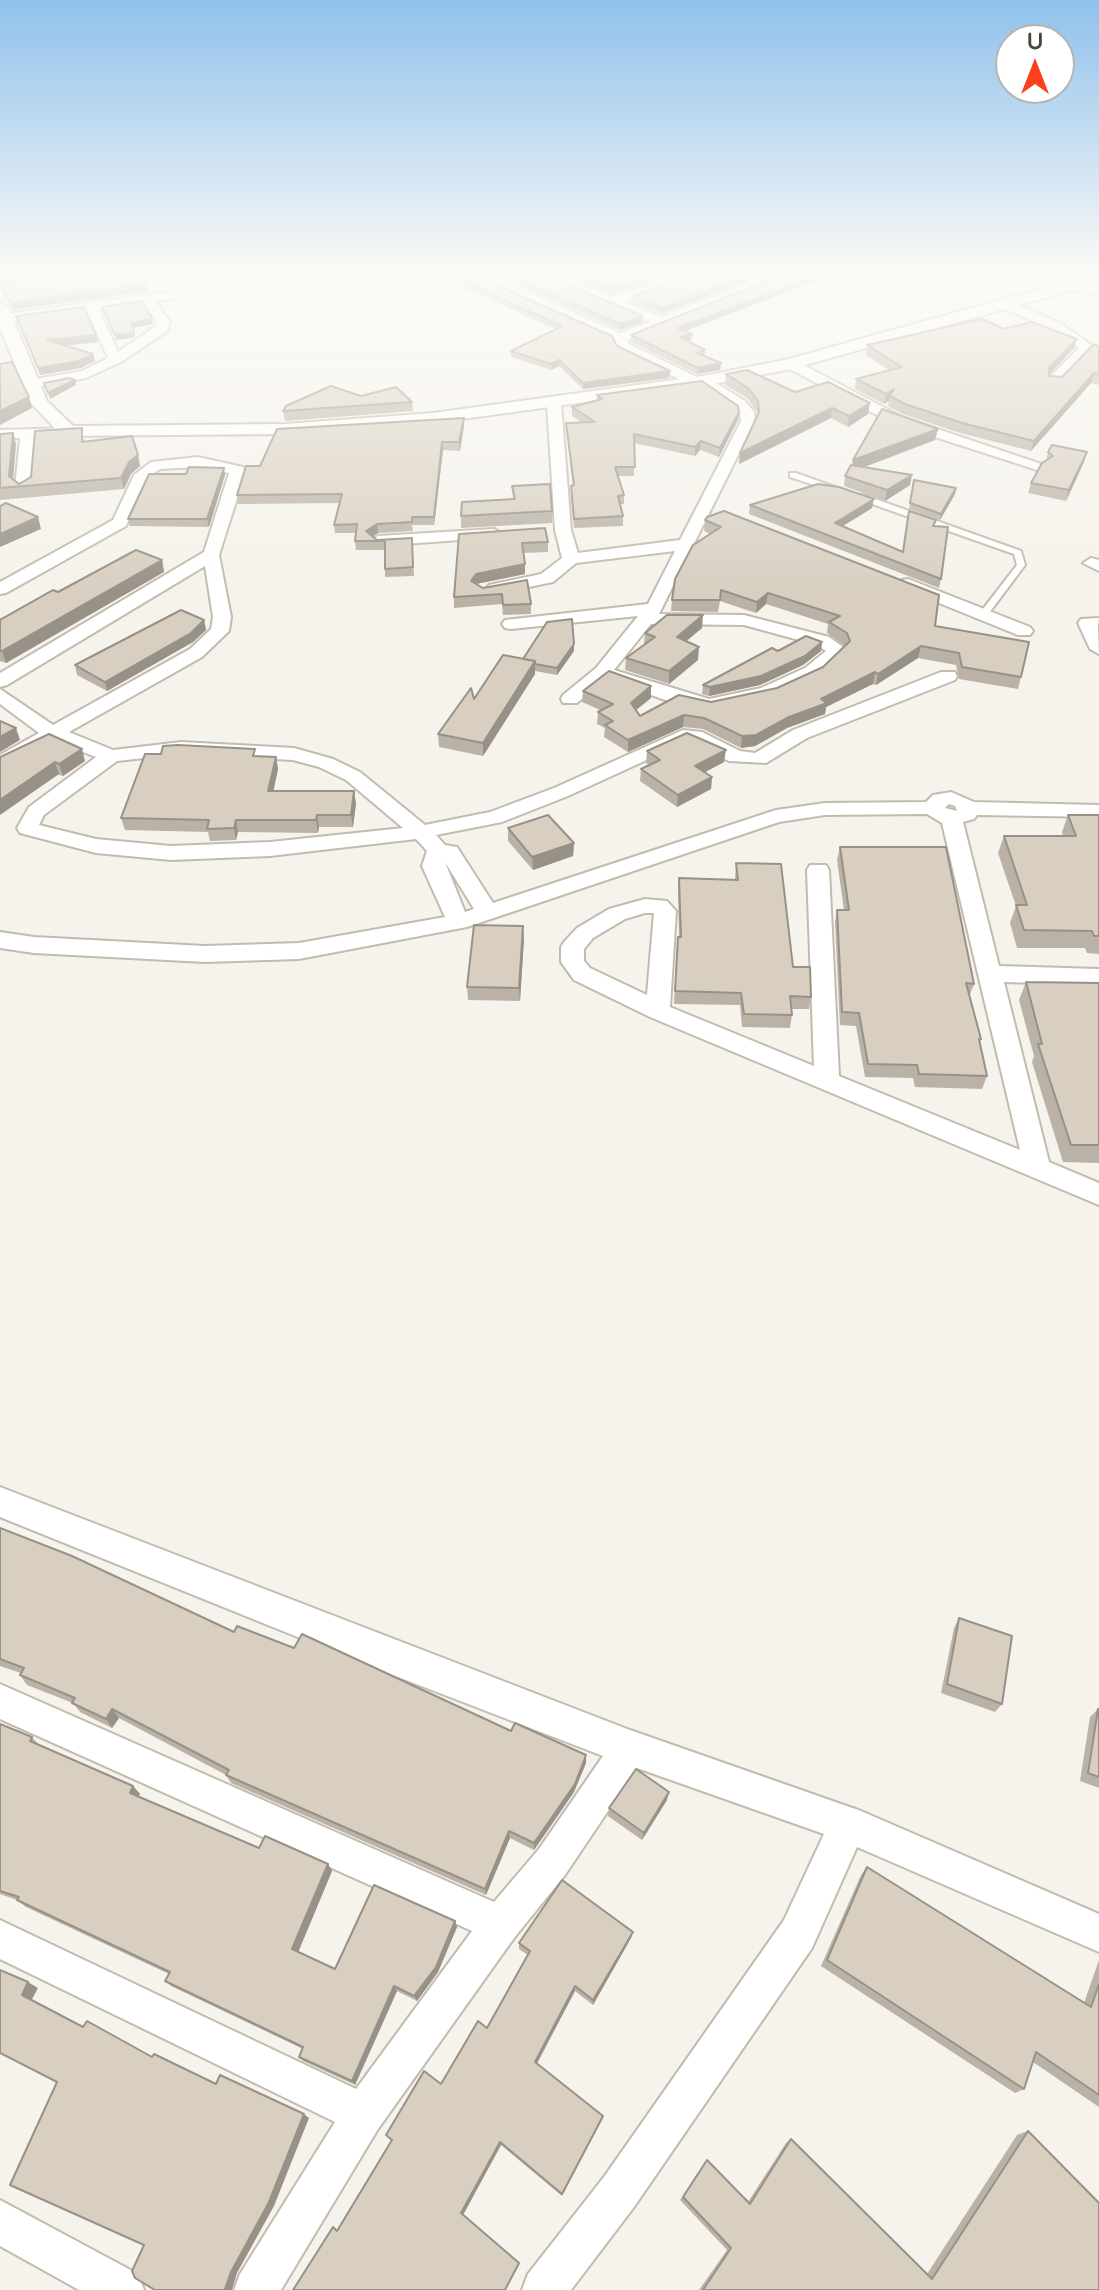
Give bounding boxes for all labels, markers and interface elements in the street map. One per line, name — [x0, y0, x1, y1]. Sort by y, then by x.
north arrow — [995, 24, 1075, 104]
text: U — [1027, 29, 1043, 55]

